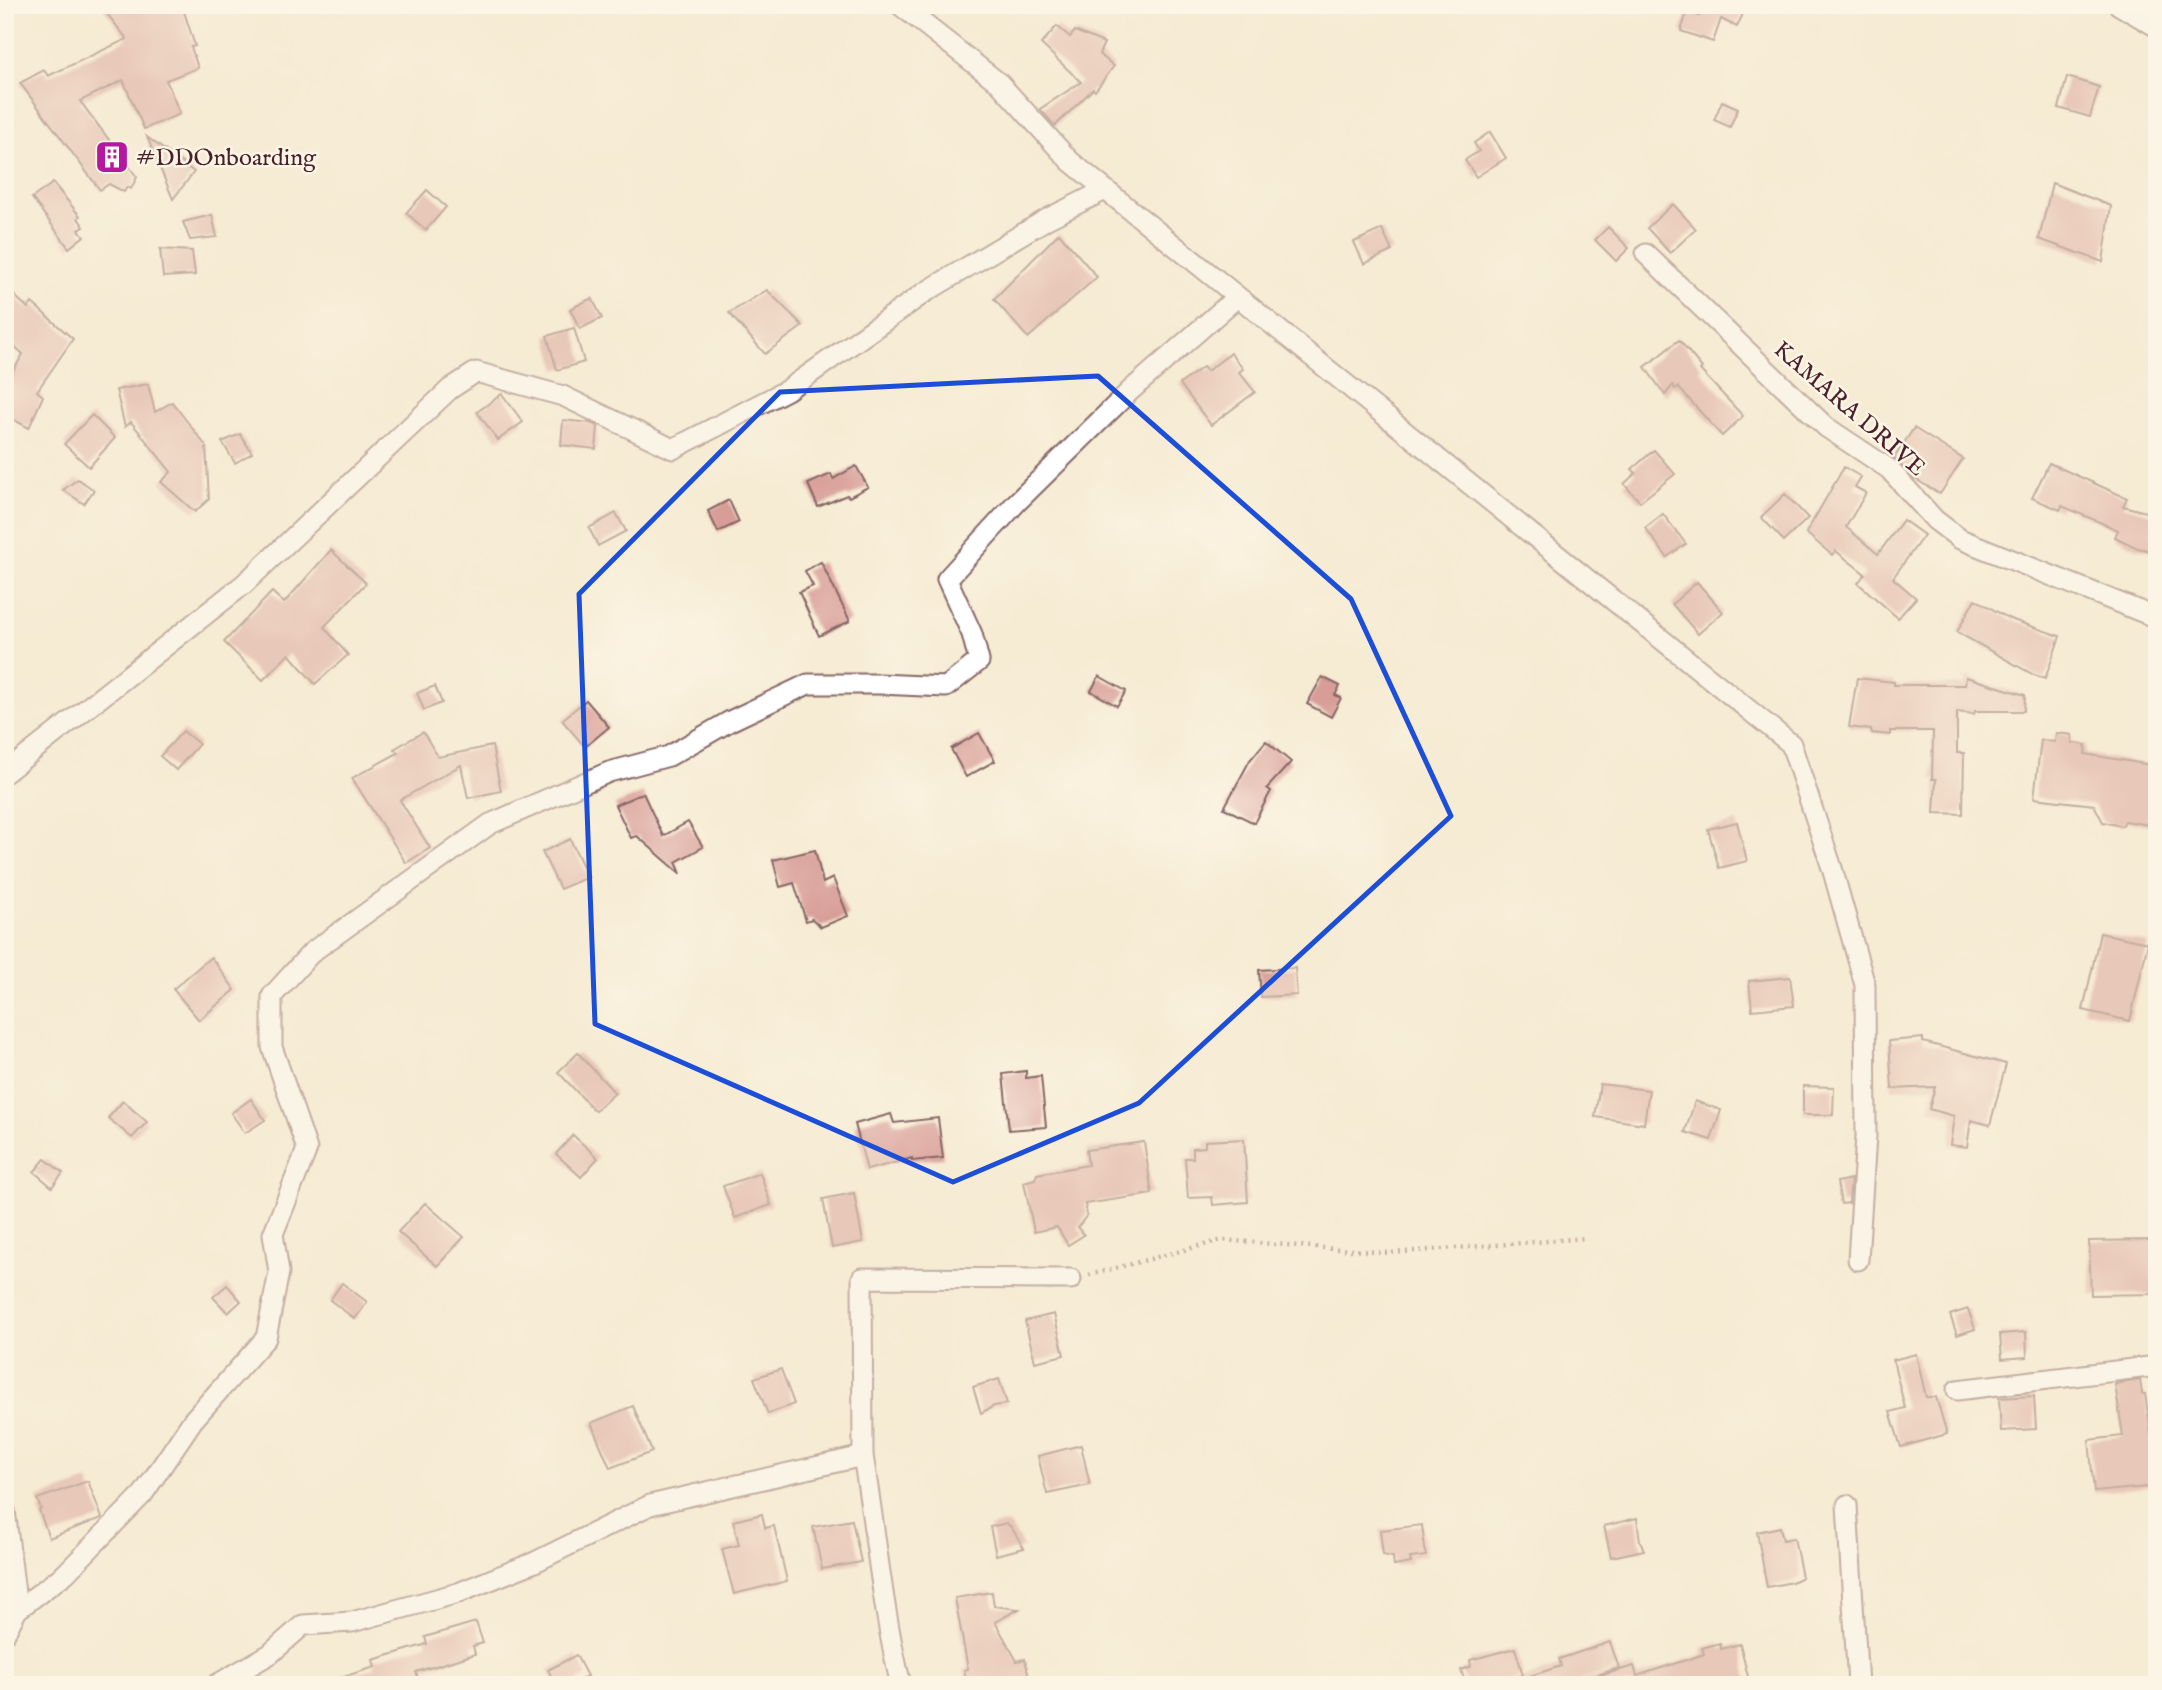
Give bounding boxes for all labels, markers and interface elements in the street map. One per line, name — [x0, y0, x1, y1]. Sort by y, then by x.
building icon: #DDOnboarding — [93, 138, 131, 176]
place label: #DDOnboarding — [136, 143, 317, 174]
street label: KAMARA DRIVE — [1767, 335, 1932, 484]

